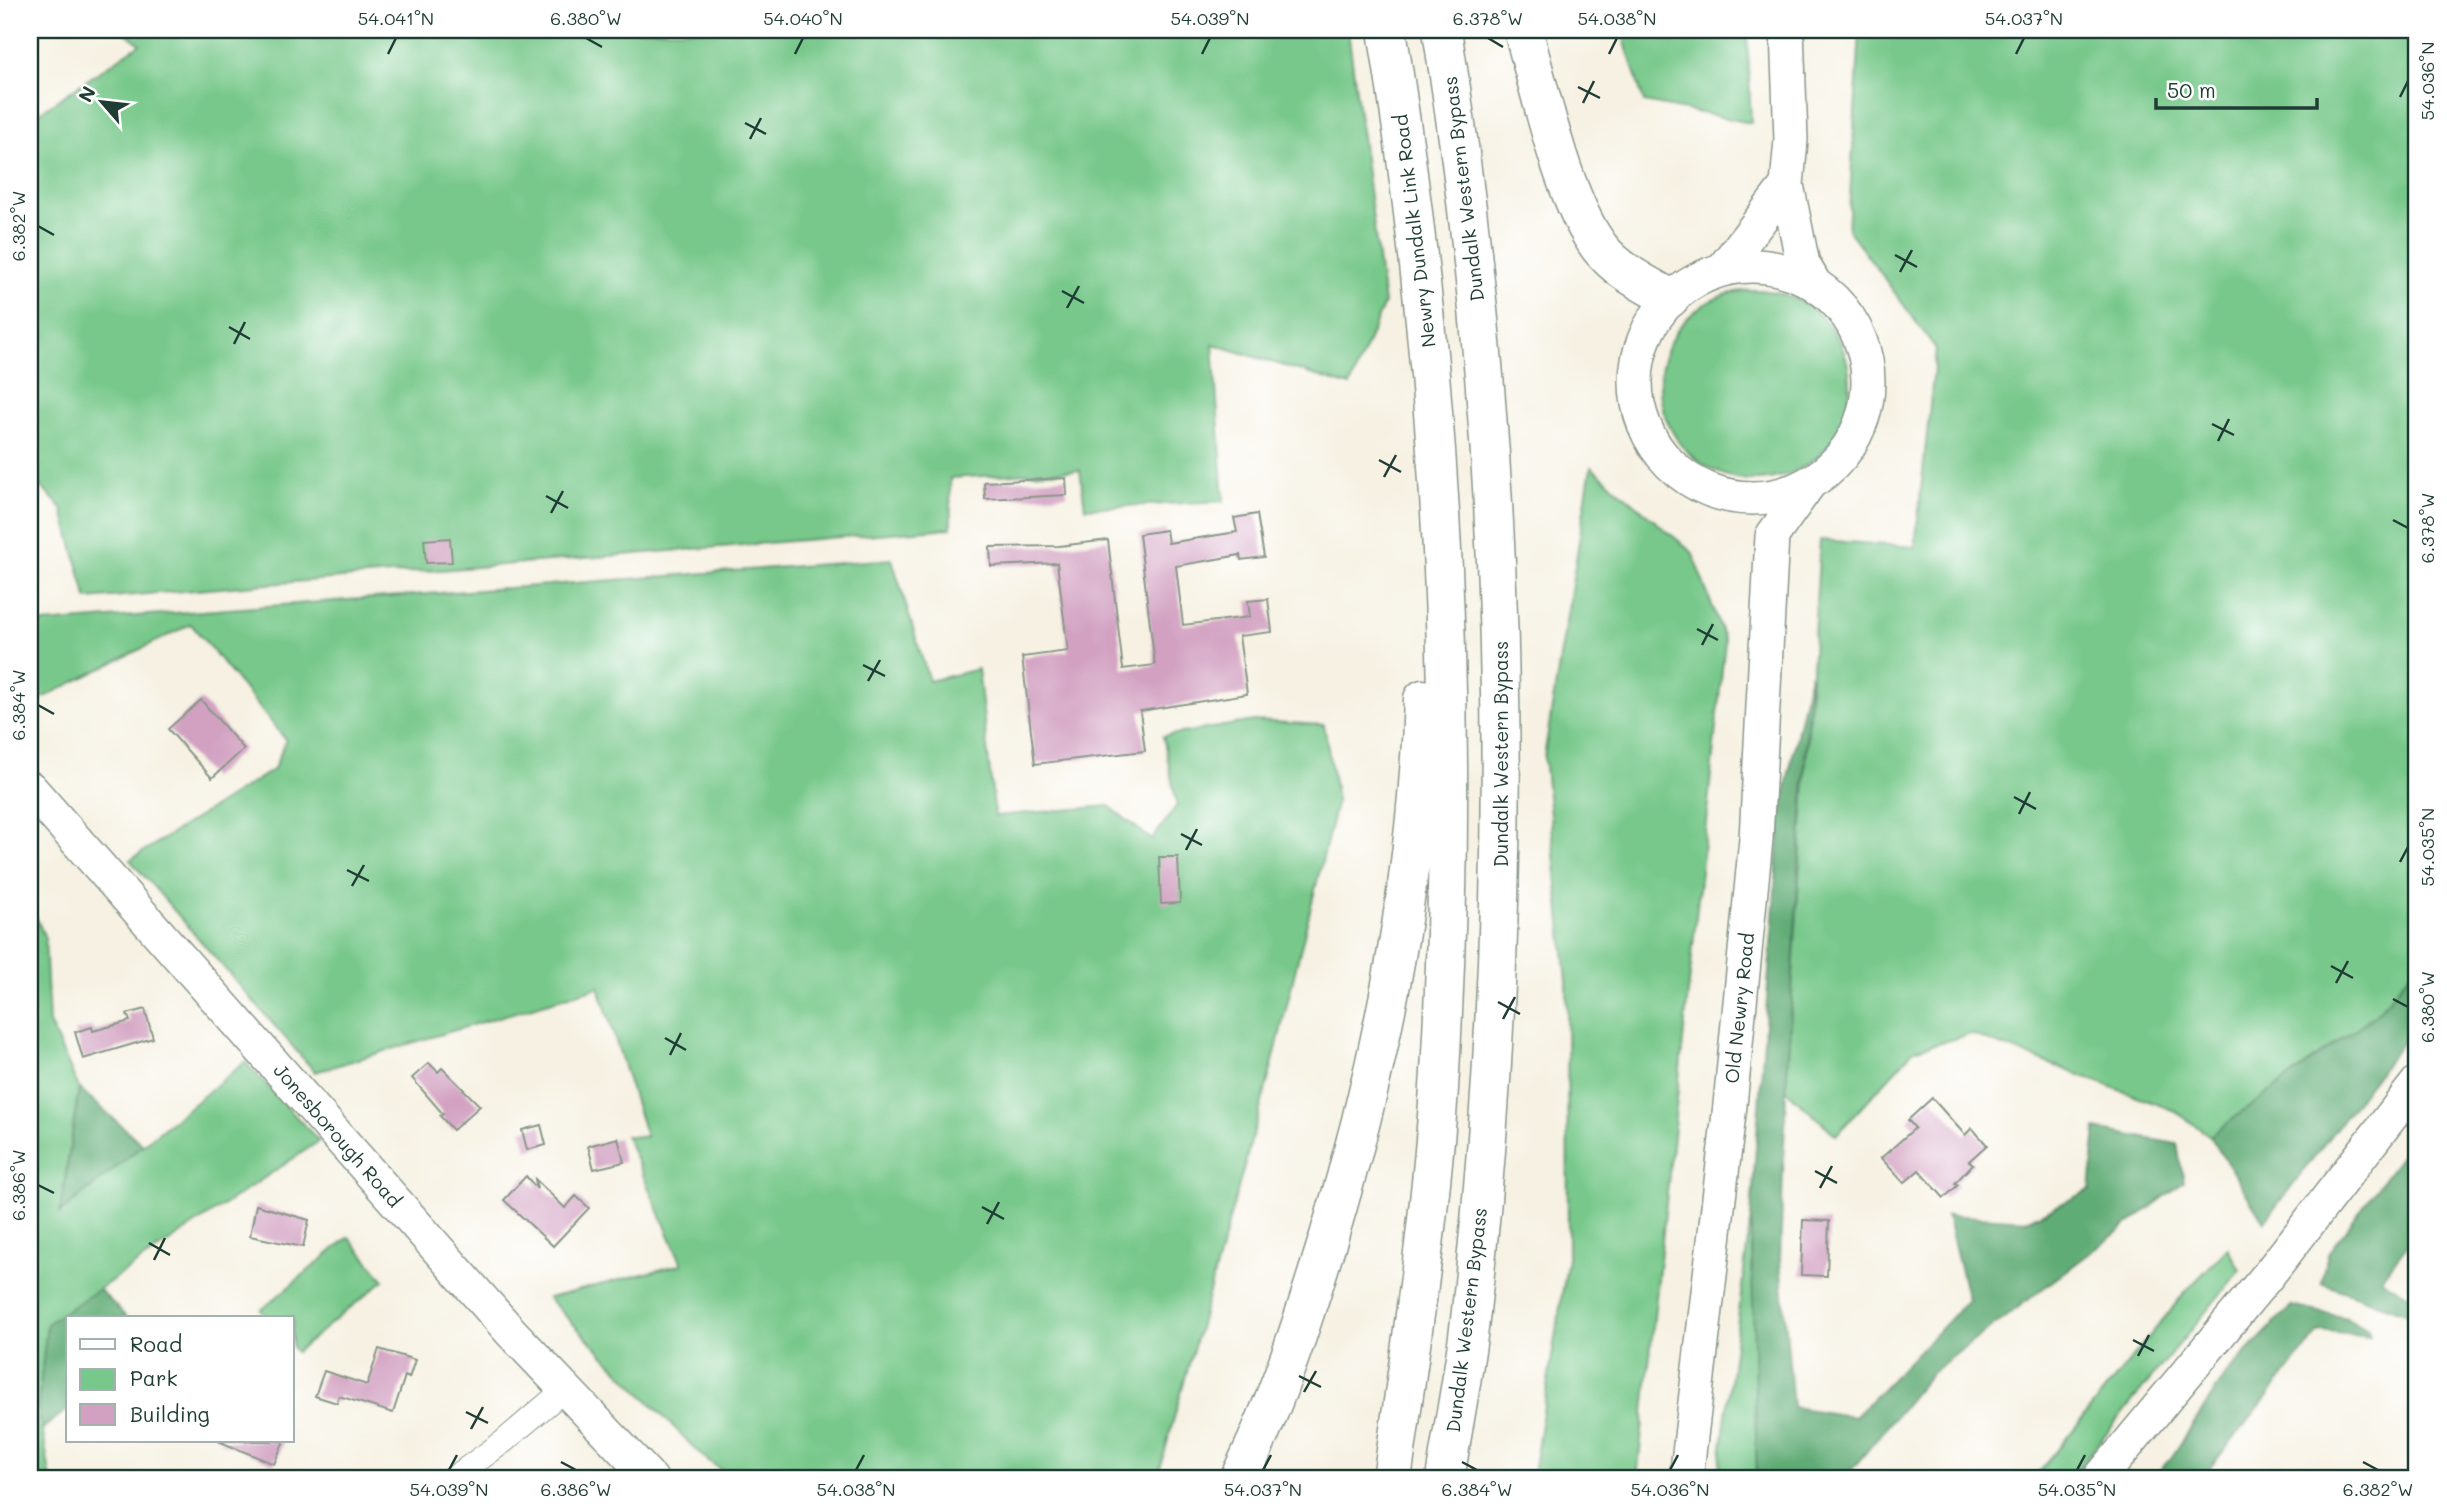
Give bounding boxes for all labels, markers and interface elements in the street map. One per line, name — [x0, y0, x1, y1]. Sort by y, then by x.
text: 54.041°N — [358, 6, 434, 30]
text: 6.380°W — [550, 6, 622, 30]
text: 54.040°N — [763, 6, 843, 30]
text: 54.039°N — [1171, 6, 1249, 30]
text: 6.378°W — [1453, 6, 1523, 30]
text: 54.038°N — [1577, 6, 1657, 30]
text: 54.037°N — [1985, 6, 2063, 30]
text: 54.036°N — [2415, 41, 2439, 121]
north arrow — [66, 66, 136, 136]
scale bar — [2156, 66, 2318, 110]
street label: Dundalk Western Bypass — [1437, 75, 1489, 303]
text: 50 m — [2167, 76, 2216, 103]
text: N — [72, 82, 101, 106]
street label: Newry Dundalk Link Road — [1387, 113, 1441, 349]
text: 6.382°W — [6, 191, 30, 261]
text: 6.378°W — [2415, 493, 2439, 563]
street label: Dundalk Western Bypass — [1488, 641, 1513, 867]
text: 6.384°W — [6, 670, 30, 740]
text: 54.035°N — [2415, 808, 2439, 886]
street label: Old Newry Road — [1719, 931, 1759, 1085]
text: 6.380°W — [2415, 971, 2439, 1043]
street label: Jonesborough Road — [269, 1058, 407, 1212]
text: 6.386°W — [6, 1149, 30, 1221]
street label: Dundalk Western Bypass — [1440, 1206, 1492, 1434]
legend — [66, 1316, 294, 1442]
text: Road — [130, 1330, 182, 1357]
text: Park — [130, 1364, 178, 1391]
text: Building — [130, 1400, 210, 1427]
text: 54.039°N — [410, 1477, 488, 1501]
text: 6.386°W — [540, 1477, 612, 1501]
text: 54.038°N — [816, 1477, 896, 1501]
text: 54.037°N — [1224, 1477, 1302, 1501]
text: 6.384°W — [1442, 1477, 1512, 1501]
text: 54.036°N — [1630, 1477, 1710, 1501]
text: 54.035°N — [2038, 1477, 2116, 1501]
text: 6.382°W — [2343, 1477, 2413, 1501]

